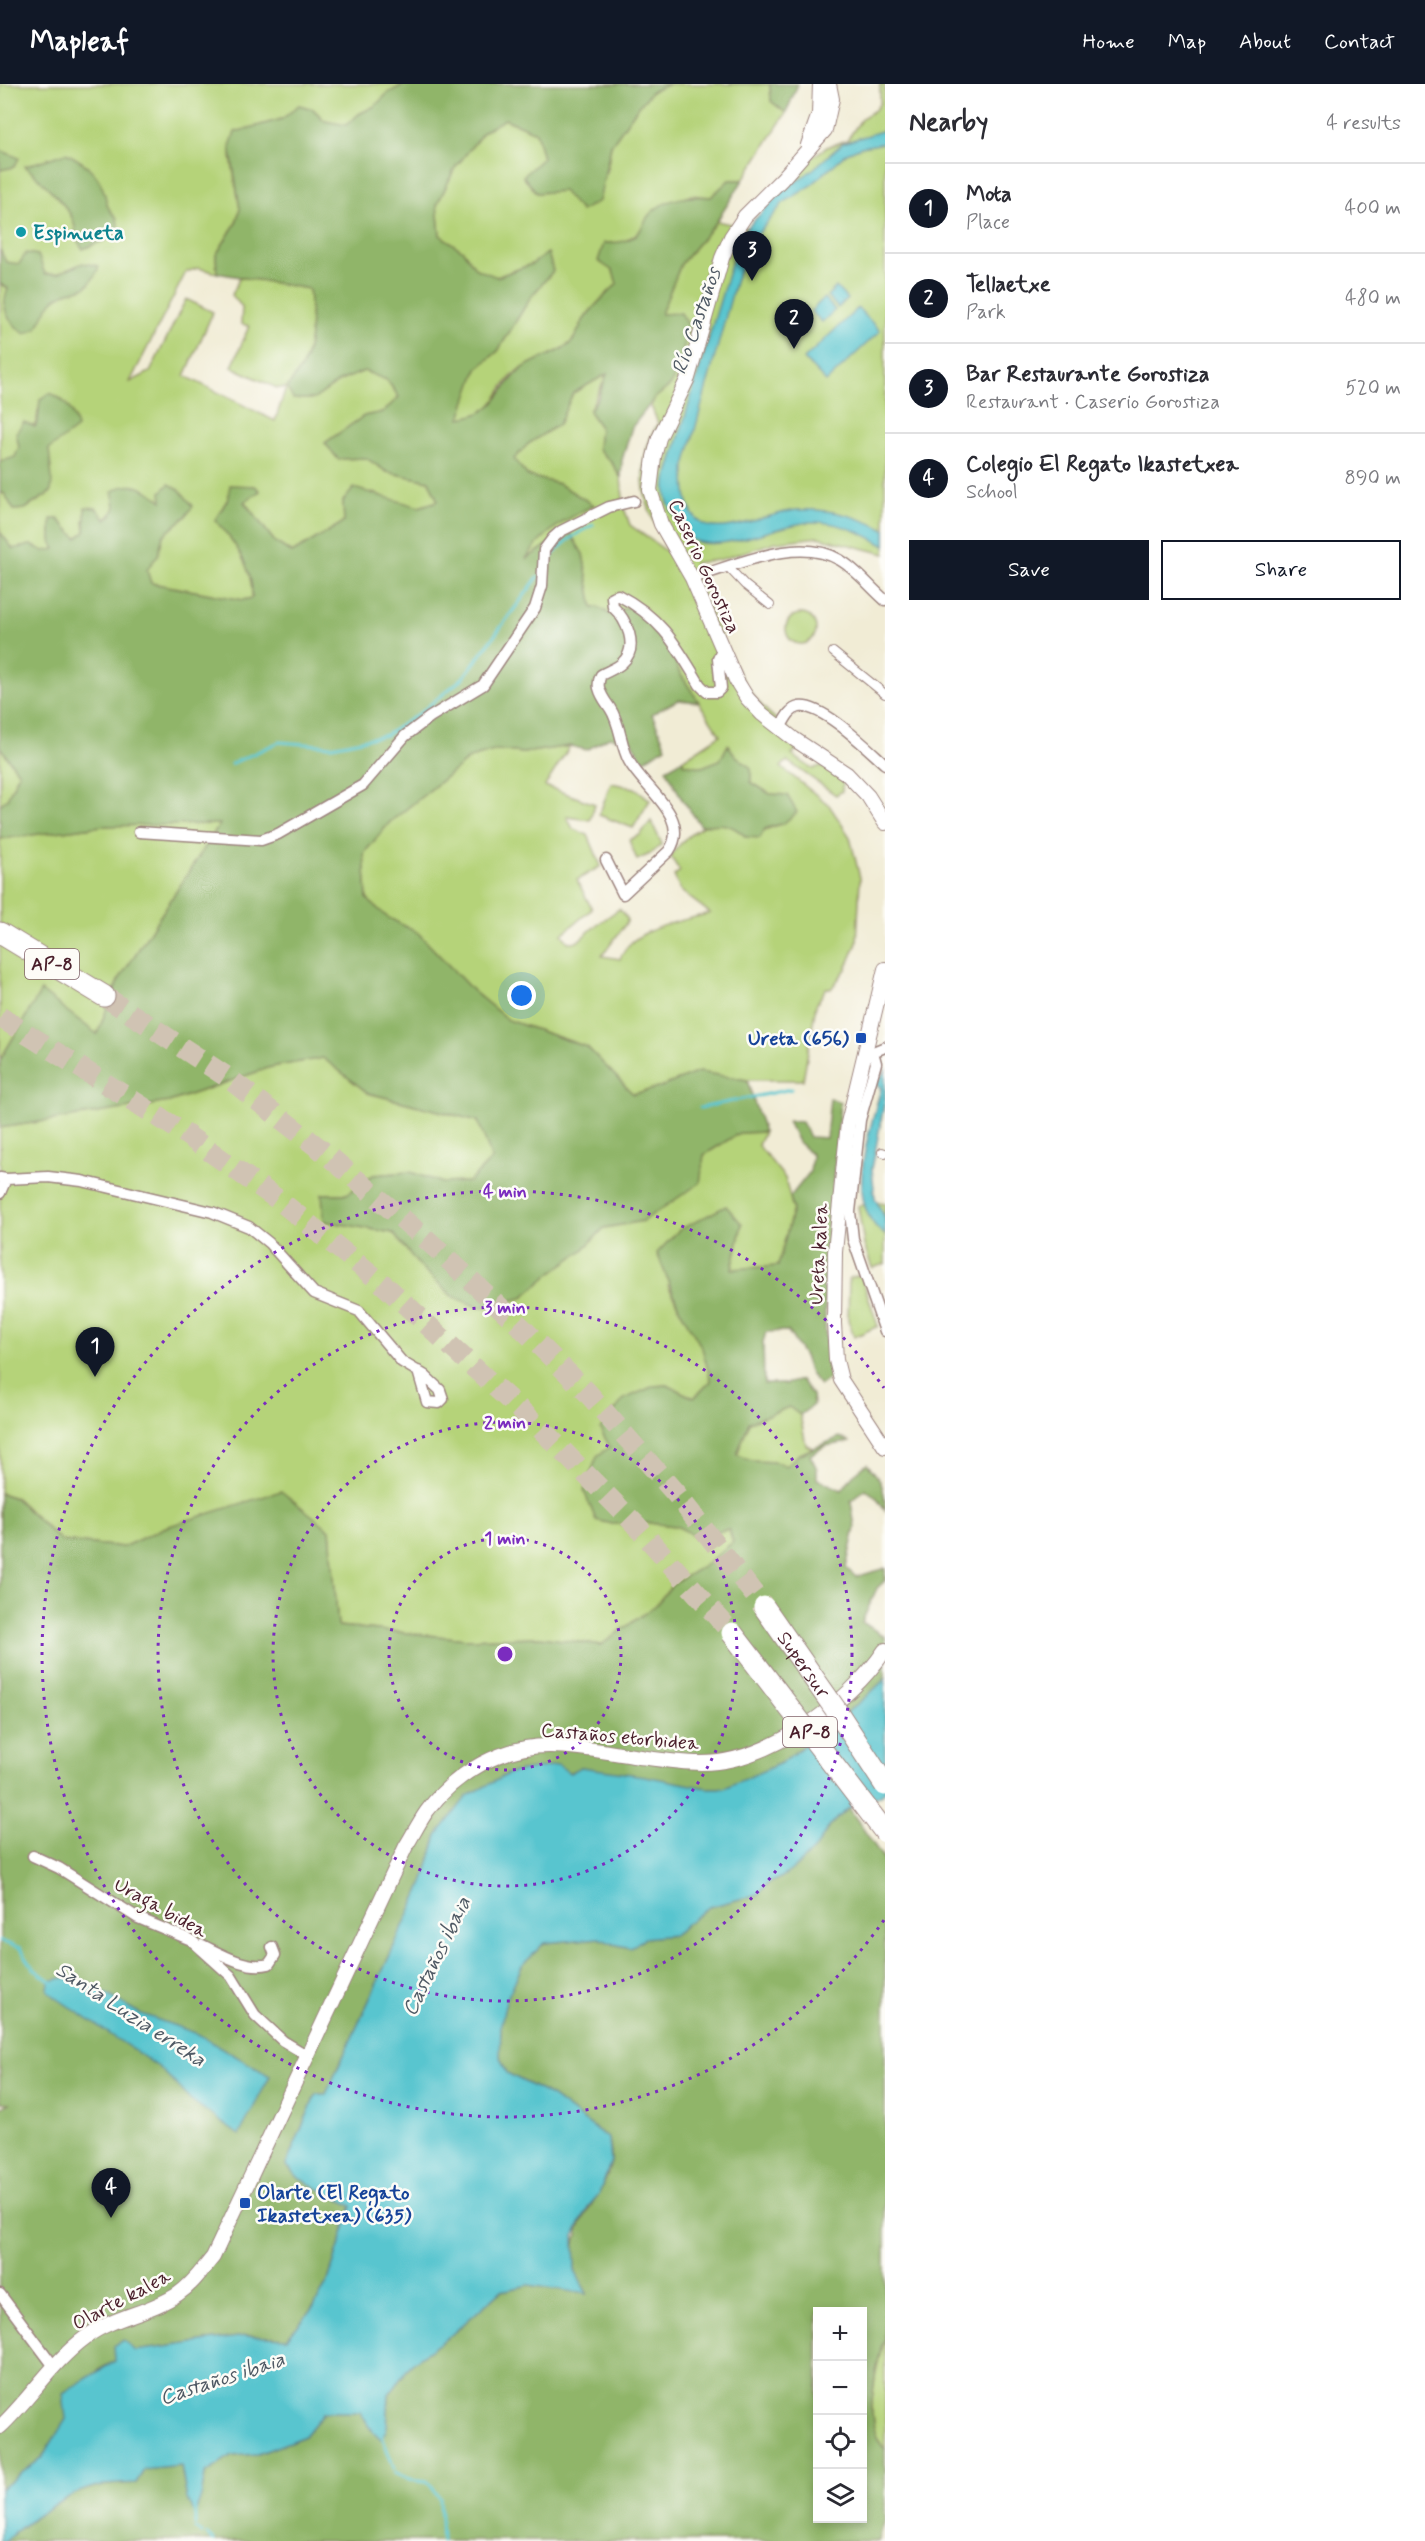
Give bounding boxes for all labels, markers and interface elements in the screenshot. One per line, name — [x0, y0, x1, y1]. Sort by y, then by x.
text: Mapleaf — [30, 24, 129, 61]
text: Home — [1083, 28, 1135, 56]
text: Map — [1168, 28, 1206, 56]
text: About — [1239, 28, 1291, 56]
text: Contact — [1324, 28, 1395, 56]
text: Nearby — [909, 106, 988, 140]
text: 4 results — [1326, 110, 1401, 137]
text: Mota — [966, 181, 1012, 209]
text: 1 — [924, 195, 933, 222]
text: 400 m — [1345, 195, 1401, 222]
text: Place — [966, 209, 1010, 236]
place label: Espinueta — [33, 220, 124, 247]
marker: Espinueta — [14, 225, 28, 239]
pin: 3 — [732, 232, 771, 281]
water label: Río Castaños — [666, 263, 729, 378]
text: Tellaetxe — [966, 271, 1051, 299]
text: 2 — [924, 285, 933, 312]
text: 480 m — [1345, 285, 1401, 312]
text: Park — [966, 299, 1006, 326]
pin: 2 — [774, 300, 814, 349]
text: Bar Restaurante Gorostiza — [966, 361, 1210, 389]
text: 3 — [924, 375, 933, 402]
text: 520 m — [1345, 375, 1401, 402]
text: Restaurant · Caserio Gorostiza — [966, 389, 1220, 416]
text: Colegio El Regato Ikastetxea — [966, 451, 1239, 479]
text: 4 — [923, 465, 934, 492]
text: 890 m — [1344, 465, 1401, 492]
text: School — [966, 479, 1018, 506]
street label: Caserio Gorostiza — [661, 495, 747, 638]
button: Save — [909, 540, 1149, 600]
button: Share — [1161, 540, 1401, 600]
road number: AP-8 — [25, 949, 79, 979]
your location — [507, 981, 536, 1010]
place label: Ureta (656) — [748, 1026, 850, 1053]
marker: Ureta (656) — [854, 1031, 868, 1045]
text: 4 min — [483, 1180, 527, 1204]
street label: Ureta kalea — [803, 1202, 836, 1306]
text: 3 min — [484, 1296, 526, 1320]
pin: 1 — [76, 1328, 115, 1377]
text: 2 min — [484, 1411, 526, 1435]
text: 1 min — [484, 1527, 526, 1551]
street label: Supersur — [770, 1626, 836, 1705]
centre of rings — [495, 1644, 515, 1664]
street label: Castaños etorbidea — [540, 1717, 701, 1758]
road number: AP-8 — [783, 1717, 837, 1747]
street label: Uraga bidea — [108, 1872, 213, 1947]
water label: Castaños ibaia — [396, 1892, 478, 2021]
water label: Santa Luzia erreka — [50, 1956, 211, 2074]
pin: 4 — [92, 2168, 130, 2218]
place label: Olarte (El Regato Ikastetxea) (635) — [257, 2180, 412, 2230]
marker: Olarte (El Regato Ikastetxea) (635) — [238, 2196, 252, 2210]
street label: Olarte kalea — [68, 2263, 176, 2337]
map controls — [813, 2307, 867, 2523]
button: + — [813, 2307, 867, 2361]
water label: Castaños ibaia — [156, 2346, 288, 2412]
button: − — [813, 2361, 867, 2415]
button: locate — [813, 2415, 867, 2469]
button: layers — [813, 2469, 867, 2523]

